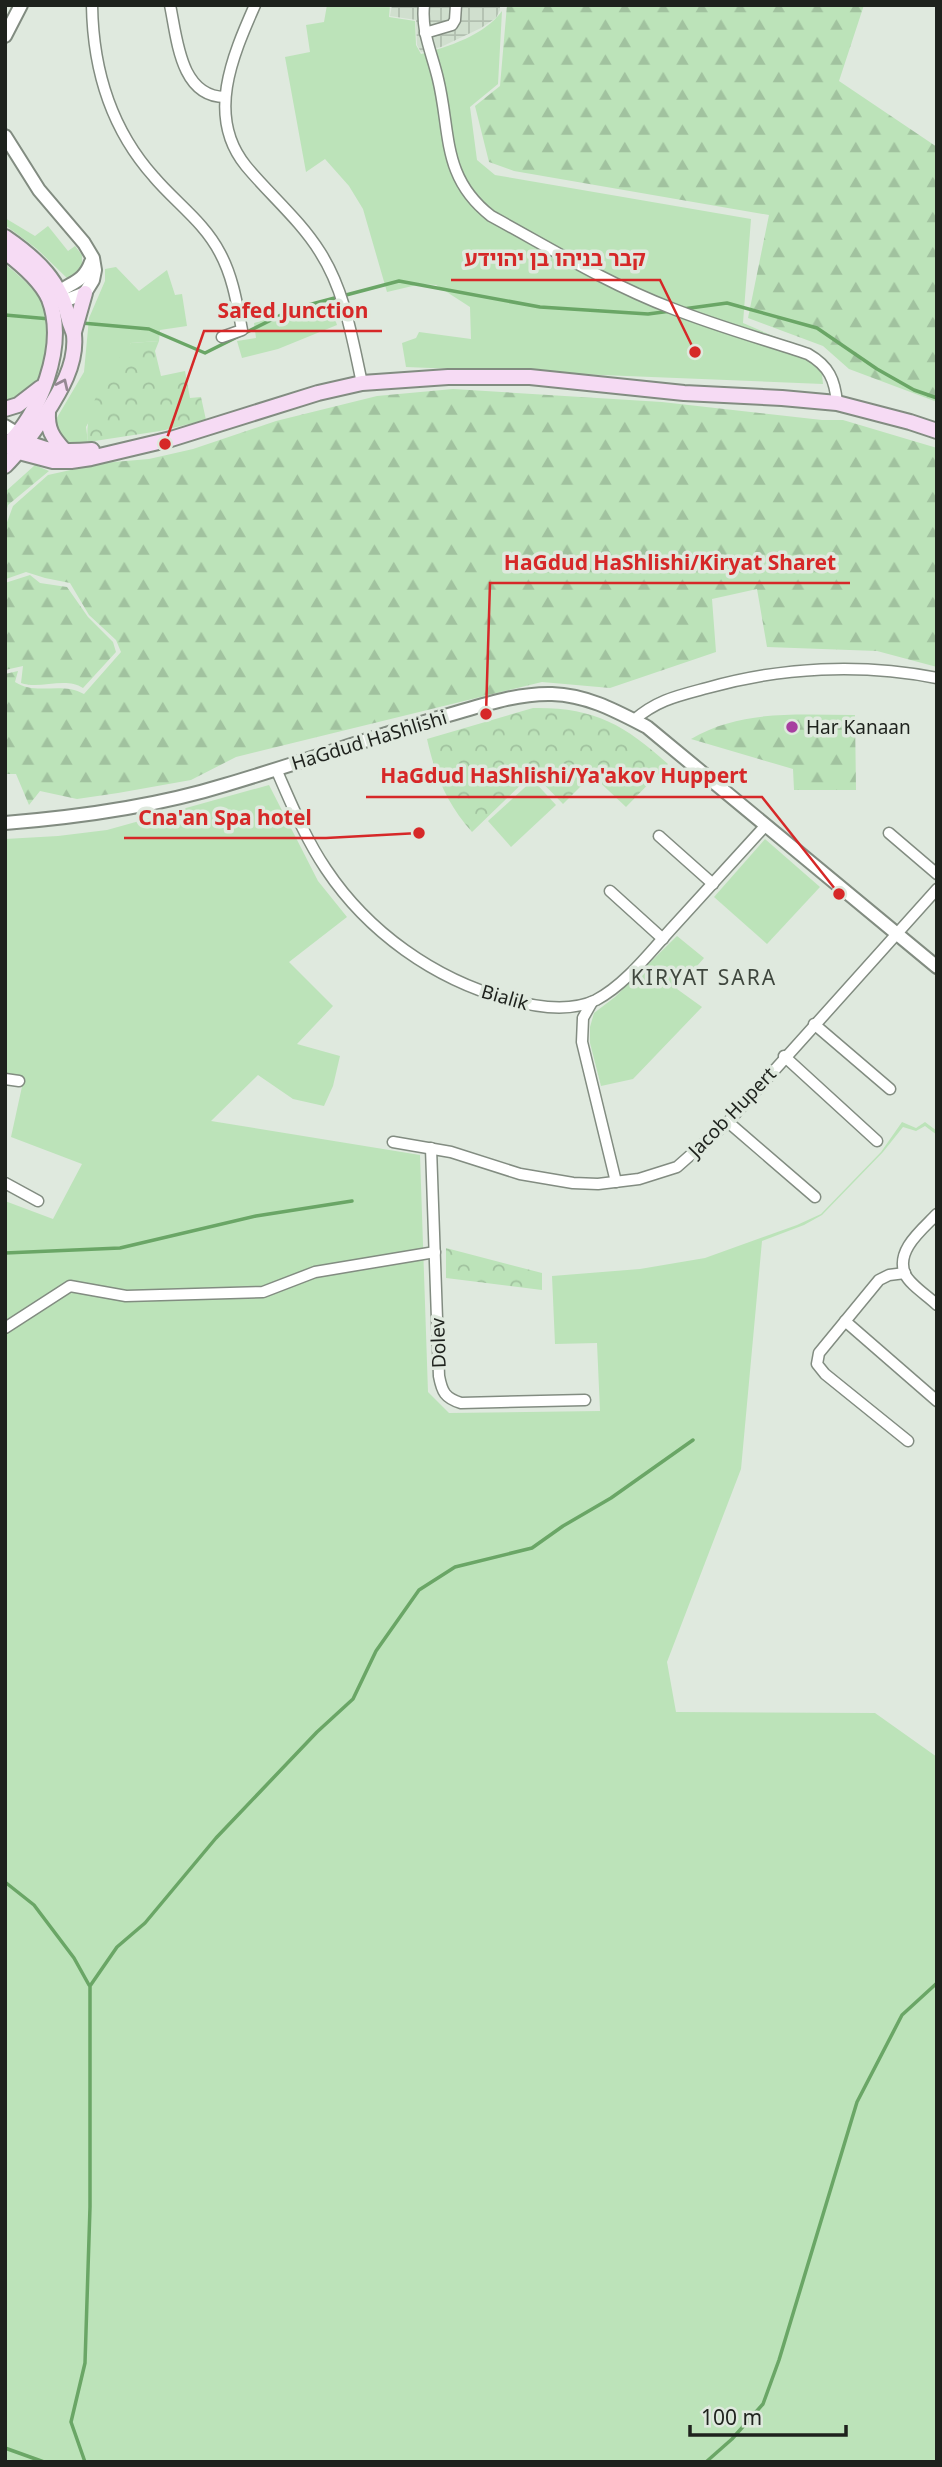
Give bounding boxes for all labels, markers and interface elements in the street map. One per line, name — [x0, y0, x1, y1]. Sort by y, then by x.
callout: קבר בניהו בן יהוידע — [451, 238, 660, 280]
text: קבר בניהו בן יהוידע — [464, 244, 646, 272]
callout: Safed Junction — [204, 289, 382, 331]
text: Safed Junction — [218, 296, 368, 324]
one-way arrow — [55, 379, 69, 391]
callout: HaGdud HaShlishi/Kiryat Sharet — [490, 541, 850, 583]
text: HaGdud HaShlishi/Kiryat Sharet — [504, 548, 836, 576]
street label: HaGdud HaShlishi — [288, 704, 450, 776]
place label: Har Kanaan — [806, 714, 911, 740]
marker: Har Kanaan — [784, 719, 800, 735]
callout: HaGdud HaShlishi/Ya'akov Huppert — [366, 755, 762, 797]
text: HaGdud HaShlishi/Ya'akov Huppert — [380, 761, 748, 789]
callout: Cna'an Spa hotel — [124, 796, 326, 838]
text: Cna'an Spa hotel — [138, 803, 312, 831]
district label: KIRYAT SARA — [631, 963, 777, 991]
street label: Bialik — [478, 978, 532, 1016]
street label: Jacob Hupert — [681, 1061, 782, 1164]
street label: Dolev — [424, 1317, 452, 1369]
scale bar — [690, 2394, 846, 2438]
text: 100 m — [701, 2403, 762, 2431]

